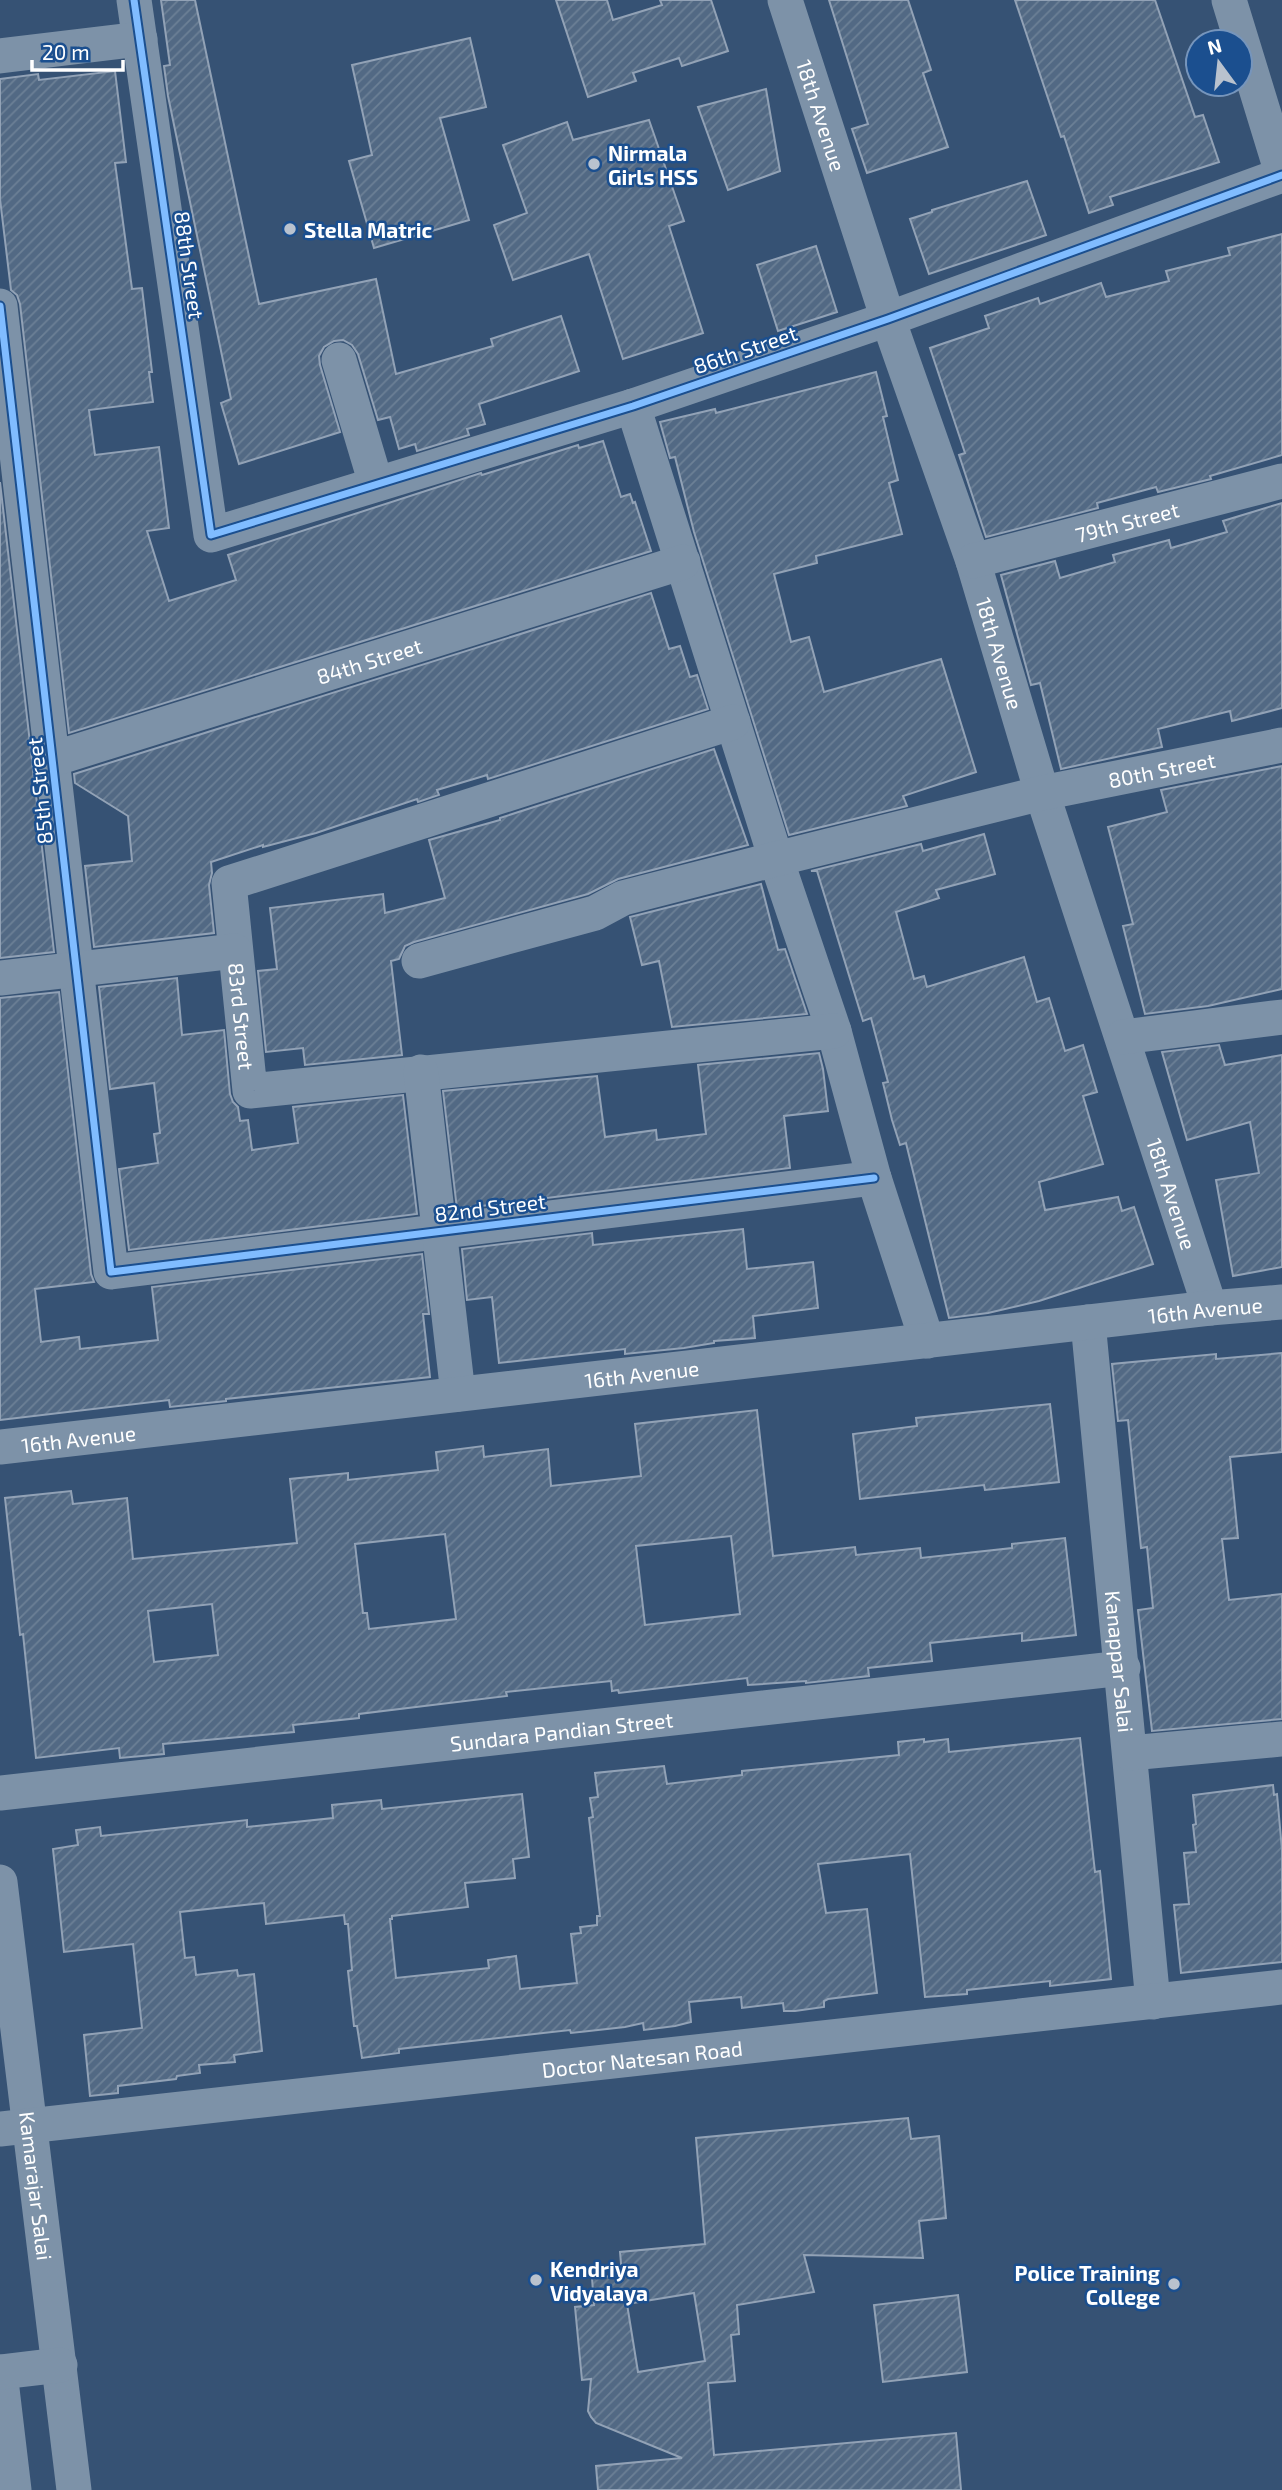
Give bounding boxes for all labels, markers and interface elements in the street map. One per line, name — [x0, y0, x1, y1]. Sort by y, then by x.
scale bar — [32, 28, 122, 72]
north arrow — [1184, 28, 1254, 98]
text: N — [1205, 33, 1224, 59]
text: 20 m — [42, 39, 90, 64]
street label: 18th Avenue — [792, 56, 852, 174]
place label: Nirmala Girls HSS — [608, 140, 698, 189]
marker: Nirmala Girls HSS — [586, 156, 602, 172]
street label: 88th Street — [170, 209, 210, 321]
place label: Stella Matric — [304, 217, 433, 242]
marker: Stella Matric — [282, 221, 298, 237]
street label: 86th Street — [690, 320, 800, 378]
street label: 79th Street — [1072, 496, 1181, 547]
street label: 18th Avenue — [972, 594, 1029, 712]
street label: 84th Street — [313, 632, 425, 688]
street label: 85th Street — [21, 736, 57, 846]
street label: 80th Street — [1106, 746, 1217, 792]
street label: 83rd Street — [225, 961, 260, 1071]
street label: 18th Avenue — [1143, 1134, 1203, 1252]
street label: 82nd Street — [433, 1188, 547, 1226]
street label: 16th Avenue — [1146, 1291, 1264, 1328]
street label: 16th Avenue — [583, 1354, 700, 1392]
street label: 16th Avenue — [20, 1419, 137, 1457]
street label: Kanappar Salai — [1101, 1589, 1140, 1734]
street label: Sundara Pandian Street — [449, 1706, 674, 1755]
street label: Doctor Natesan Road — [540, 2034, 744, 2081]
street label: Kamarajar Salai — [16, 2110, 58, 2262]
place label: Kendriya Vidyalaya — [550, 2256, 648, 2306]
place label: Police Training College — [1015, 2260, 1160, 2309]
marker: Kendriya Vidyalaya — [528, 2272, 544, 2288]
marker: Police Training College — [1166, 2276, 1182, 2292]

